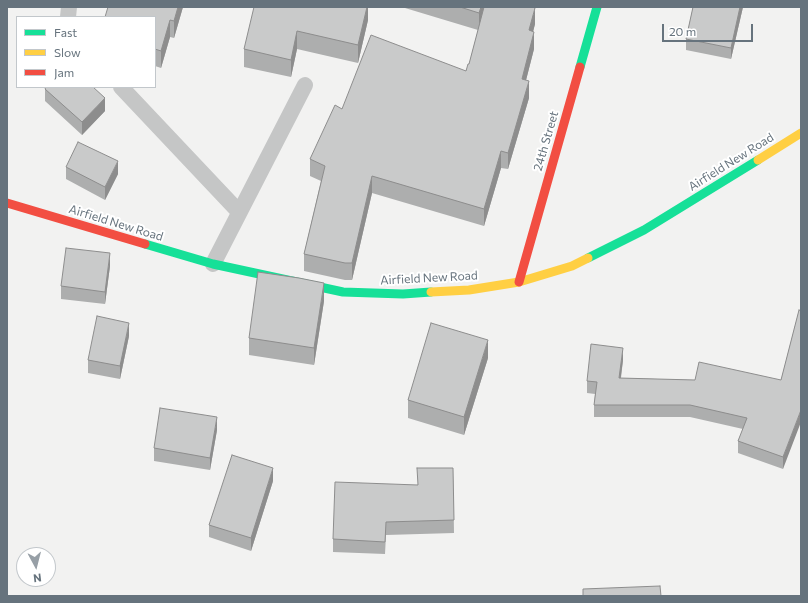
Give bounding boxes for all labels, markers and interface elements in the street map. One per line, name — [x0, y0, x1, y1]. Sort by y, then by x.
legend — [16, 16, 156, 88]
scale bar — [664, 16, 755, 42]
text: 20 m — [669, 24, 696, 38]
text: Fast — [54, 25, 77, 39]
text: Slow — [54, 45, 81, 59]
text: Jam — [54, 65, 74, 79]
street label: 24th Street — [531, 109, 561, 173]
street label: Airfield New Road — [686, 130, 776, 194]
street label: Airfield New Road — [67, 202, 165, 244]
street label: Airfield New Road — [380, 268, 478, 288]
north arrow — [16, 547, 56, 587]
text: N — [33, 571, 42, 585]

